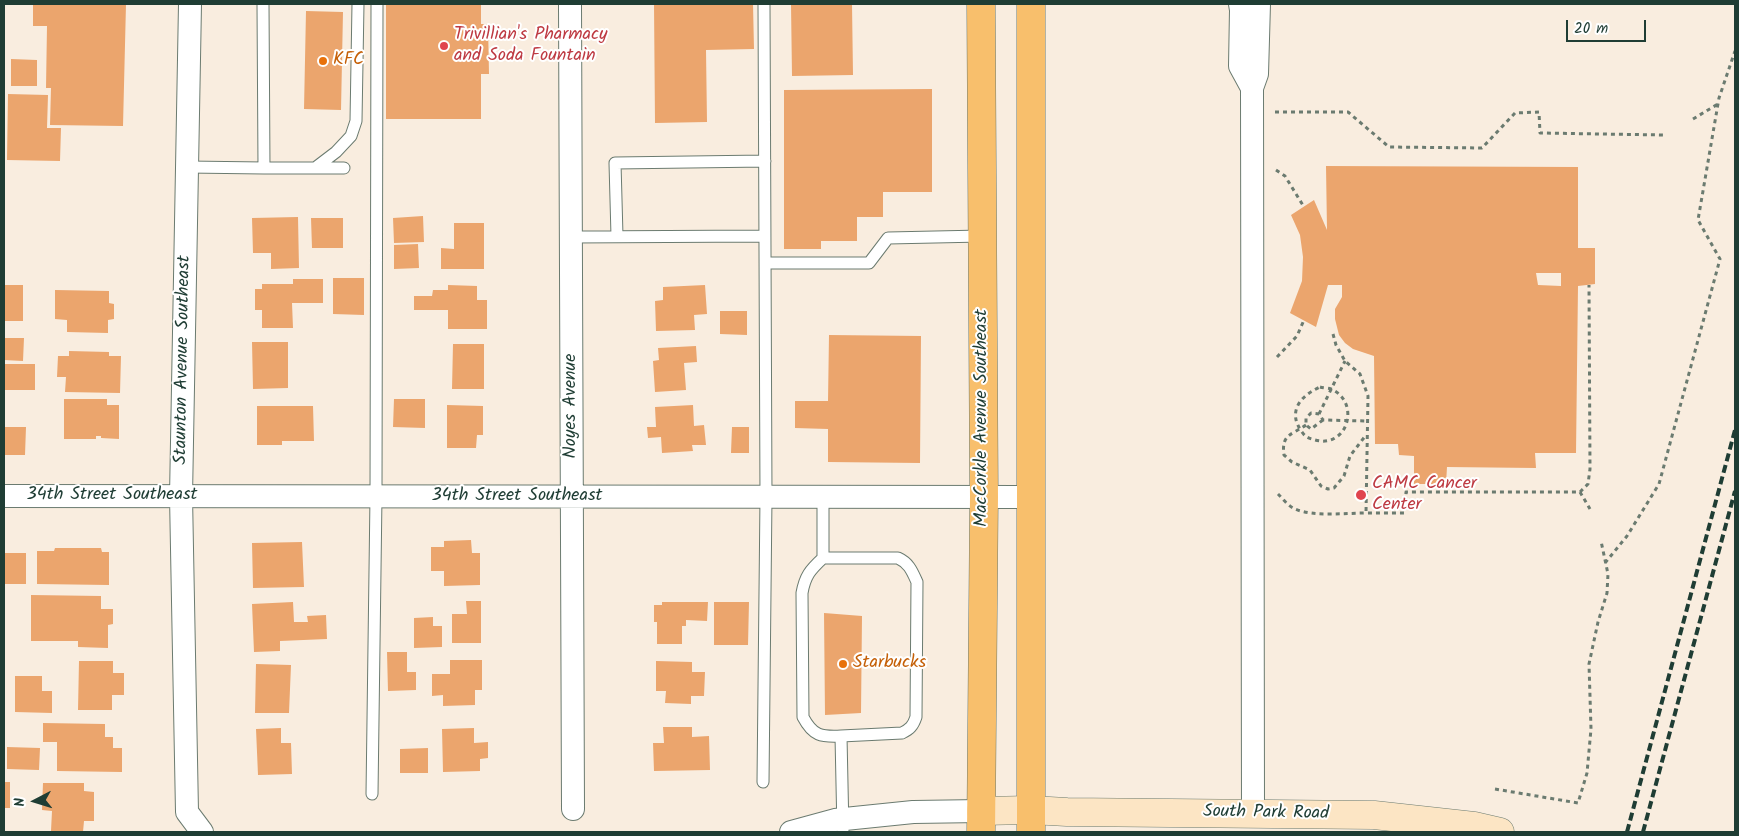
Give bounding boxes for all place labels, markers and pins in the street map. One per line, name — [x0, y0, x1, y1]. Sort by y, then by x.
place label: Trivillian's Pharmacy and Soda Fountain — [454, 25, 607, 68]
marker: Trivillian's Pharmacy and Soda Fountain — [438, 40, 450, 52]
place label: KFC — [333, 50, 364, 72]
marker: KFC — [317, 55, 329, 67]
place label: CAMC Cancer Center — [1372, 474, 1477, 516]
marker: CAMC Cancer Center — [1354, 488, 1368, 502]
place label: Starbucks — [853, 653, 926, 675]
marker: Starbucks — [837, 658, 849, 670]

